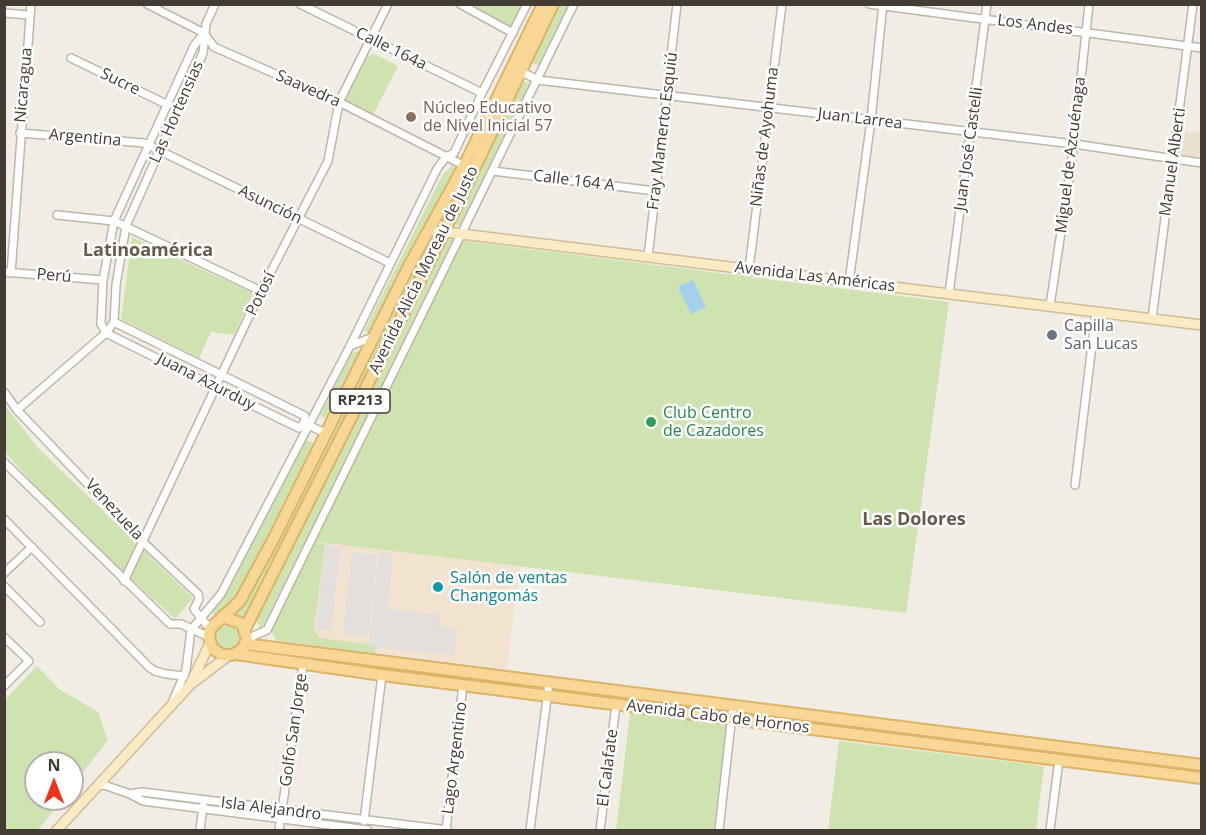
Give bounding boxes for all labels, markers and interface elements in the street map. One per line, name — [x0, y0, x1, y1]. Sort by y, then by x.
street label: Los Andes — [996, 11, 1074, 39]
street label: Calle 164a — [352, 24, 430, 74]
street label: Nicaragua — [11, 47, 37, 123]
street label: Fray Mamerto Esquiú — [644, 51, 682, 211]
street label: Las Hortensias — [146, 58, 208, 166]
street label: Sucre — [97, 64, 143, 100]
street label: Saavedra — [273, 66, 343, 112]
street label: Niñas de Ayohuma — [747, 66, 783, 208]
street label: Miguel de Azcuénaga — [1052, 76, 1090, 234]
street label: Juan José Castelli — [951, 86, 987, 212]
place label: Núcleo Educativo de Nivel Inicial 57 — [423, 98, 553, 136]
street label: Juan Larrea — [817, 104, 903, 134]
street label: Manuel Alberti — [1156, 107, 1190, 217]
marker: Núcleo Educativo de Nivel Inicial 57 — [404, 110, 418, 124]
street label: Argentina — [48, 125, 122, 151]
street label: Avenida Alicia Moreau de Justo — [365, 163, 483, 377]
street label: Calle 164 A — [532, 166, 616, 196]
street label: Asunción — [235, 181, 305, 229]
district label: Latinoamérica — [83, 240, 213, 262]
street label: Avenida Las Américas — [734, 258, 896, 296]
street label: Perú — [36, 265, 72, 287]
street label: Potosí — [242, 269, 280, 319]
place label: Capilla San Lucas — [1064, 316, 1138, 354]
marker: Capilla San Lucas — [1045, 328, 1059, 342]
street label: Juana Azurduy — [154, 349, 258, 415]
road number: RP213 — [330, 389, 390, 413]
place label: Club Centro de Cazadores — [663, 403, 764, 441]
marker: Club Centro de Cazadores — [644, 415, 658, 429]
street label: Venezuela — [81, 475, 147, 545]
district label: Las Dolores — [862, 509, 966, 531]
place label: Salón de ventas Changomás — [450, 568, 567, 606]
marker: Salón de ventas Changomás — [431, 580, 445, 594]
street label: Golfo San Jorge — [277, 672, 311, 788]
street label: Avenida Cabo de Hornos — [625, 696, 811, 738]
street label: Lago Argentino — [439, 701, 471, 815]
street label: El Calafate — [594, 728, 622, 808]
north arrow — [24, 751, 84, 811]
text: N — [47, 754, 61, 776]
street label: Isla Alejandro — [220, 793, 322, 825]

